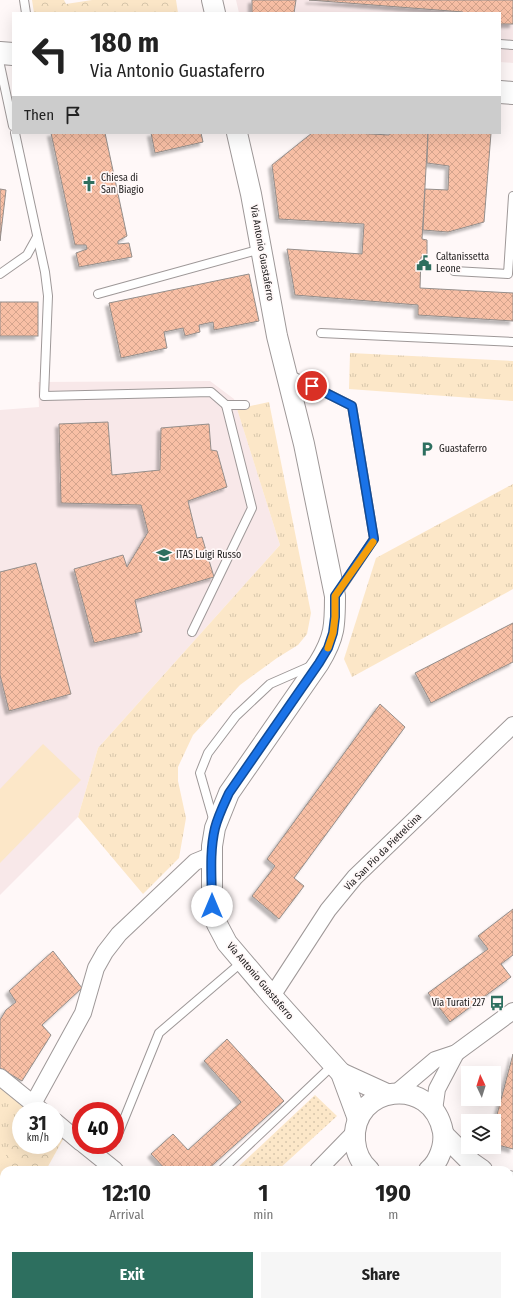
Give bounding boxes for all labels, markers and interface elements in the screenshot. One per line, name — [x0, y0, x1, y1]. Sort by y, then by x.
text: 180 m — [90, 26, 159, 59]
icon: left — [24, 28, 76, 80]
text: Via Antonio Guastaferro — [90, 60, 265, 82]
icon: arrive — [62, 104, 84, 126]
text: Then — [24, 106, 54, 124]
place label: Chiesa di San Biagio — [101, 172, 144, 196]
church icon: Chiesa di San Biagio — [80, 175, 98, 193]
street label: Via Antonio Guastaferro — [248, 204, 276, 302]
place label: Caltanissetta Leone — [436, 251, 489, 275]
public building icon: Caltanissetta Leone — [415, 254, 433, 272]
pin — [295, 369, 329, 403]
icon: arrive — [301, 375, 323, 397]
parking icon: Guastaferro — [418, 440, 436, 458]
place label: Guastaferro — [439, 443, 487, 455]
school or university icon: ITAS Luigi Russo — [155, 546, 173, 564]
place label: ITAS Luigi Russo — [176, 549, 241, 561]
street label: Via San Pio da Pietrelcina — [342, 811, 424, 893]
position arrow — [191, 885, 233, 927]
street label: Via Antonio Guastaferro — [224, 940, 296, 1022]
bus stop icon: Via Turati 227 — [488, 994, 506, 1012]
place label: Via Turati 227 — [432, 997, 485, 1009]
north arrow — [461, 1066, 501, 1106]
map controls — [461, 1066, 501, 1154]
speed limit sign: 40 — [72, 1102, 124, 1154]
text: 31 — [29, 1111, 47, 1135]
button: layers — [461, 1114, 501, 1154]
text: km/h — [27, 1132, 49, 1144]
text: 12:10 — [102, 1179, 151, 1207]
text: 1 — [258, 1179, 268, 1207]
text: 190 — [375, 1179, 411, 1207]
text: Arrival — [109, 1207, 144, 1222]
text: min — [253, 1207, 273, 1222]
text: m — [388, 1207, 398, 1222]
button: Exit — [12, 1252, 253, 1298]
button: Share — [261, 1252, 501, 1298]

